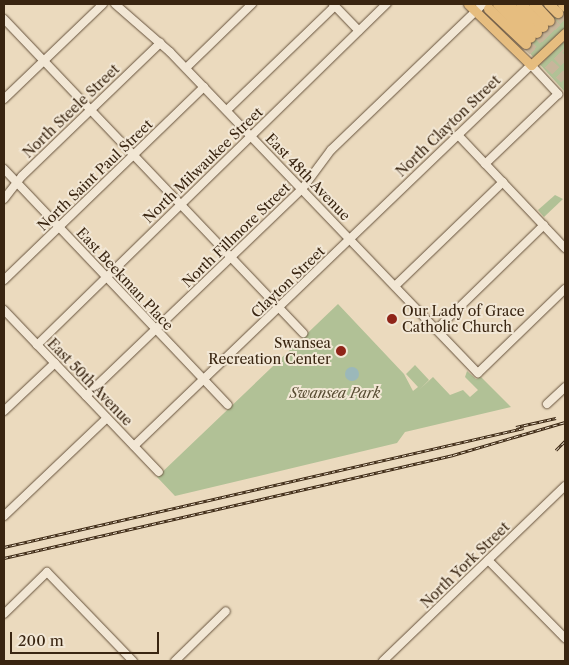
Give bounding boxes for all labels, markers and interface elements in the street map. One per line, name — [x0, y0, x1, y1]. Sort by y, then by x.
street label: North Steele Street — [19, 61, 123, 161]
street label: North Clayton Street — [392, 72, 504, 180]
street label: North Milwaukee Street — [140, 104, 266, 226]
street label: North Saint Paul Street — [34, 116, 156, 234]
street label: East 48th Avenue — [262, 130, 354, 224]
street label: North Fillmore Street — [179, 179, 293, 291]
street label: East Beekman Place — [73, 224, 177, 334]
street label: Clayton Street — [248, 243, 328, 321]
place label: Our Lady of Grace Catholic Church — [402, 303, 525, 336]
marker: Our Lady of Grace Catholic Church — [386, 313, 398, 325]
street label: East 50th Avenue — [44, 335, 136, 429]
place label: Swansea Recreation Center — [208, 335, 331, 368]
marker: Swansea Recreation Center — [335, 345, 347, 357]
park label: Swansea Park — [290, 385, 380, 401]
street label: North York Street — [417, 518, 513, 612]
scale bar — [12, 622, 161, 654]
text: 200 m — [18, 631, 64, 650]

